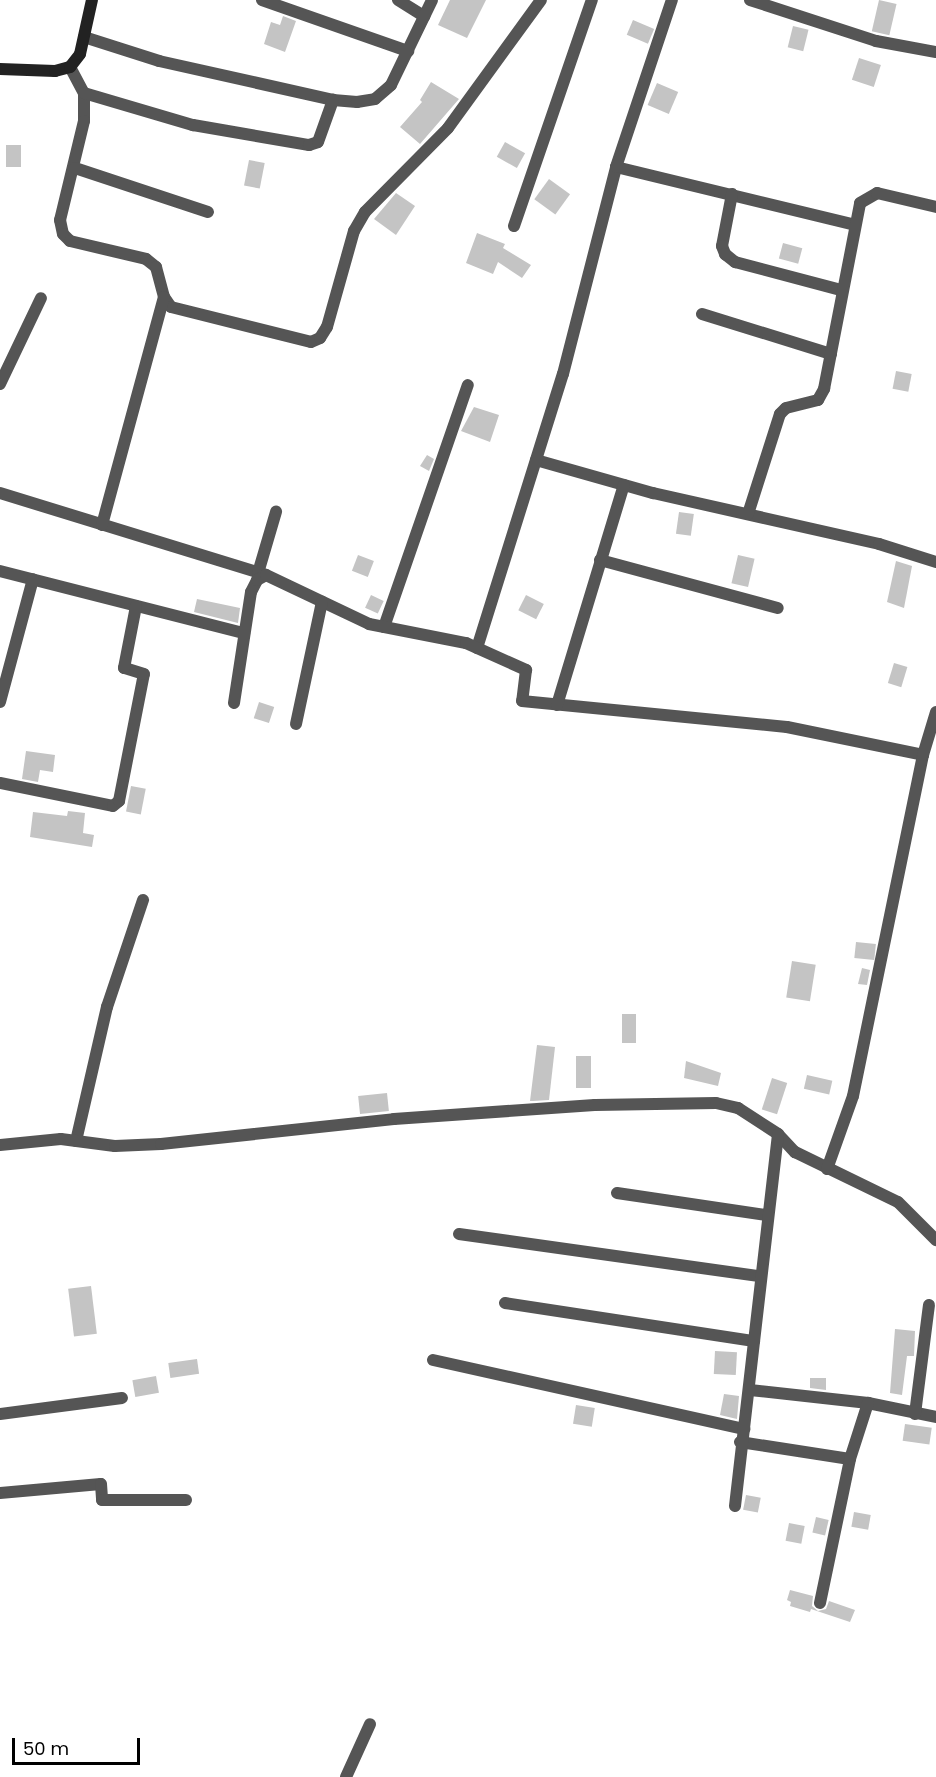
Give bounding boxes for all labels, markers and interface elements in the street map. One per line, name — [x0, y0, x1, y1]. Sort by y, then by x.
scale bar — [15, 1726, 142, 1764]
text: 50 m — [23, 1736, 69, 1761]

